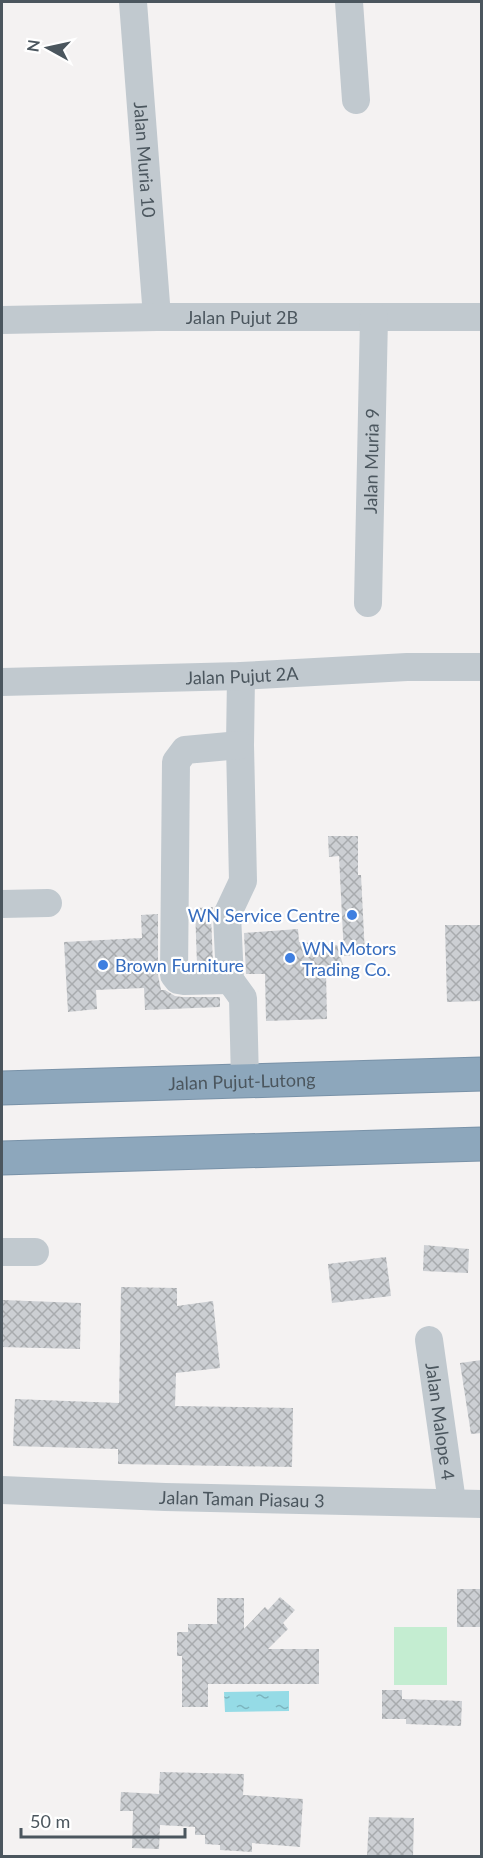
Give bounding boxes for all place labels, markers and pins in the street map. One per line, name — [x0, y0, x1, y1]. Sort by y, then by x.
place label: WN Service Centre — [188, 904, 340, 926]
marker: WN Service Centre — [345, 908, 359, 922]
place label: WN Motors Trading Co. — [302, 937, 397, 980]
marker: WN Motors Trading Co. — [283, 951, 297, 965]
place label: Brown Furniture — [115, 954, 244, 976]
marker: Brown Furniture — [96, 958, 110, 972]

